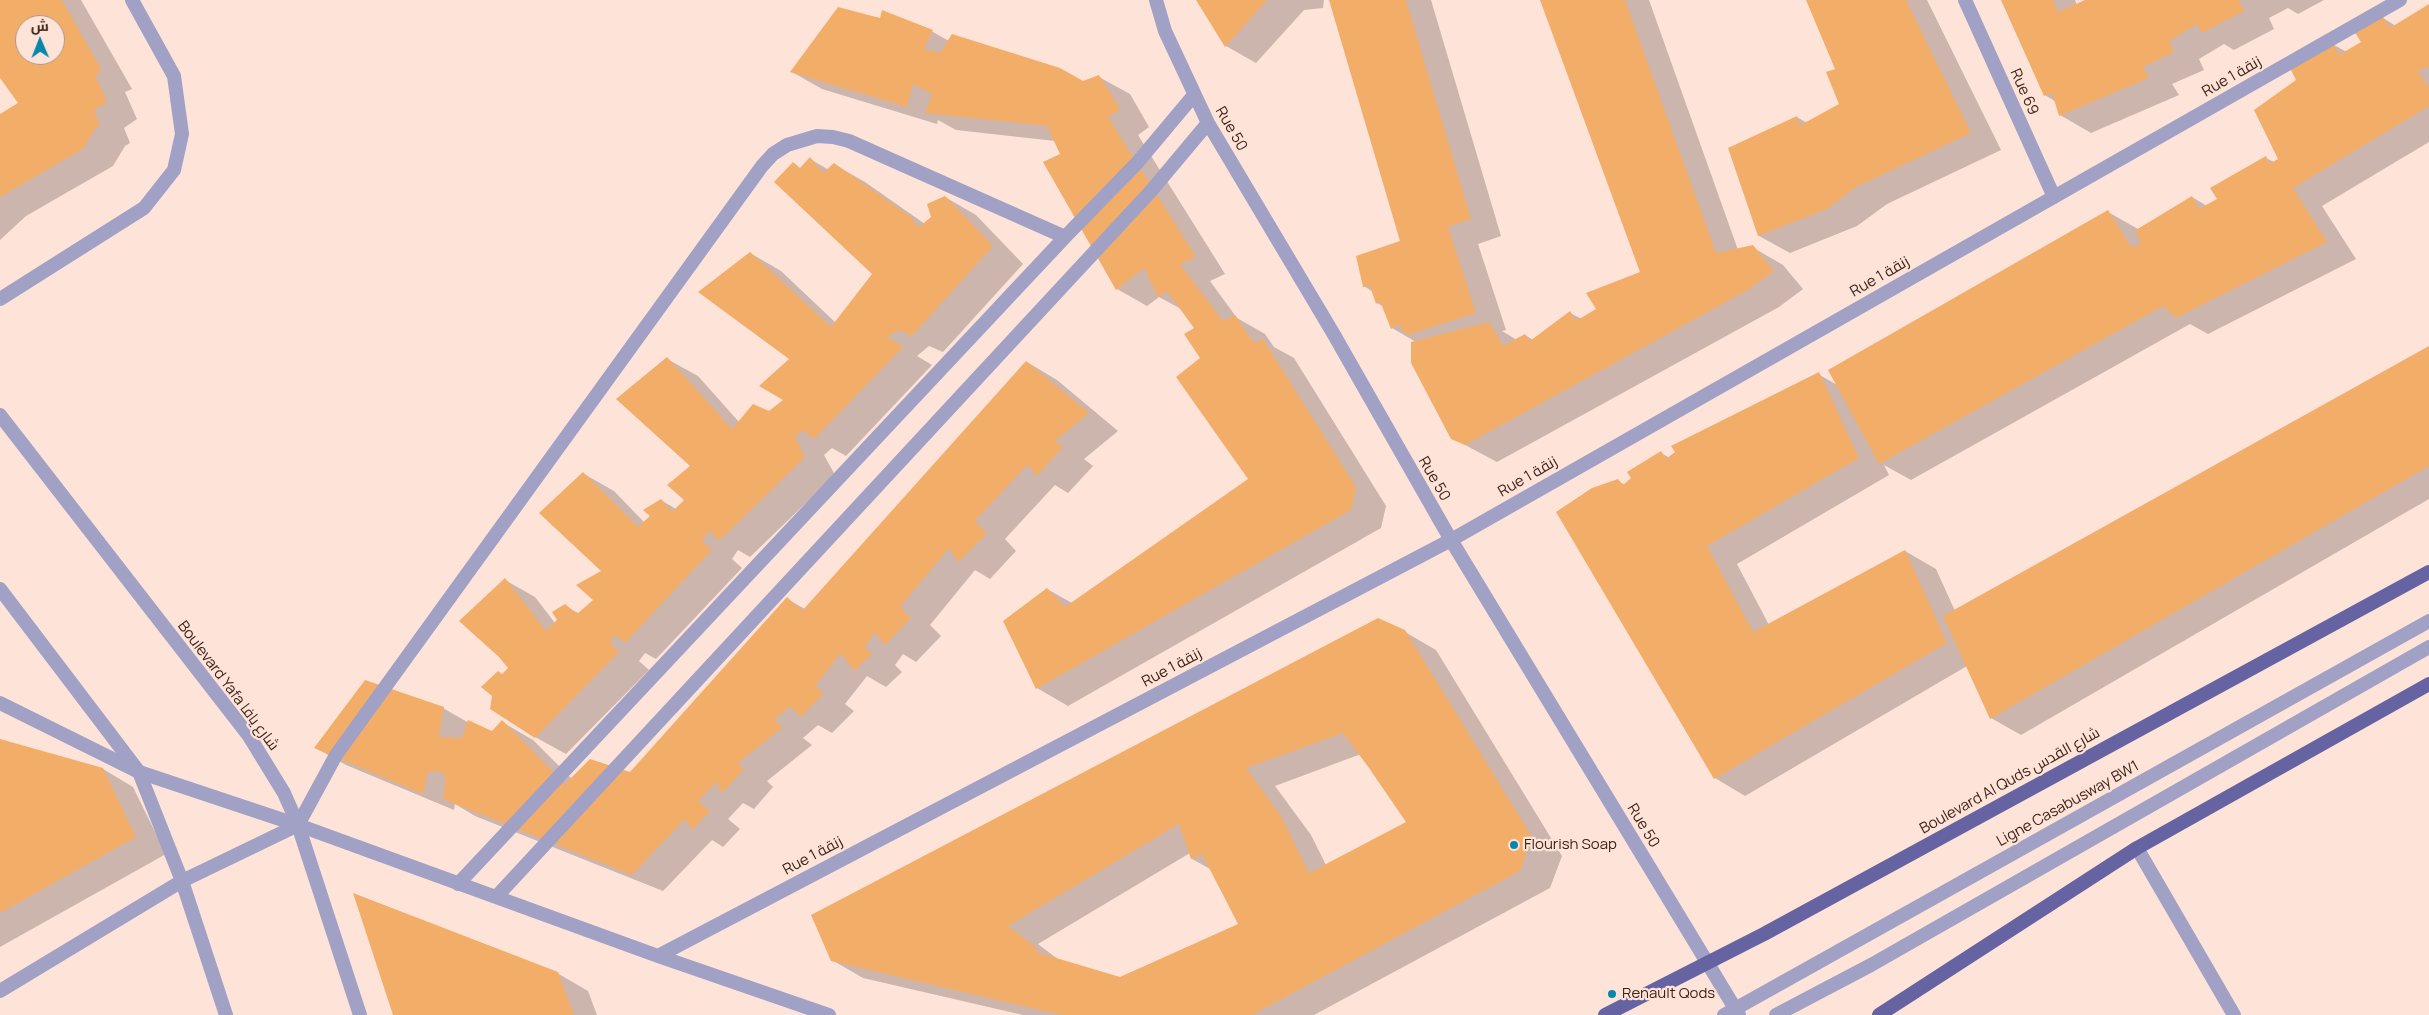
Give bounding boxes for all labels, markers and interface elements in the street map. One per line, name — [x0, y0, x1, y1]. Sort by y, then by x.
north arrow — [15, 15, 65, 65]
text: ش — [31, 16, 49, 35]
street label: Rue 1 زنقة — [2199, 53, 2265, 101]
street label: Rue 69 — [2006, 66, 2042, 118]
street label: Rue 50 — [1211, 104, 1251, 154]
street label: Rue 1 زنقة — [1847, 253, 1913, 301]
street label: Rue 1 زنقة — [1495, 453, 1561, 501]
street label: Rue 50 — [1414, 454, 1454, 504]
street label: Boulevard Yafa شارع يافا — [173, 618, 283, 754]
street label: Rue 1 زنقة — [1139, 645, 1205, 691]
street label: Boulevard Al Quds شارع القدس — [1917, 724, 2103, 838]
street label: Ligne Casabusway BW1 — [1994, 757, 2142, 851]
street label: Rue 50 — [1623, 801, 1663, 851]
street label: Rue 1 زنقة — [780, 833, 846, 879]
place label: Flourish Soap — [1524, 836, 1617, 854]
marker: Flourish Soap — [1508, 839, 1520, 851]
place label: Renault Qods — [1622, 985, 1715, 1003]
marker: Renault Qods — [1606, 988, 1618, 1000]

